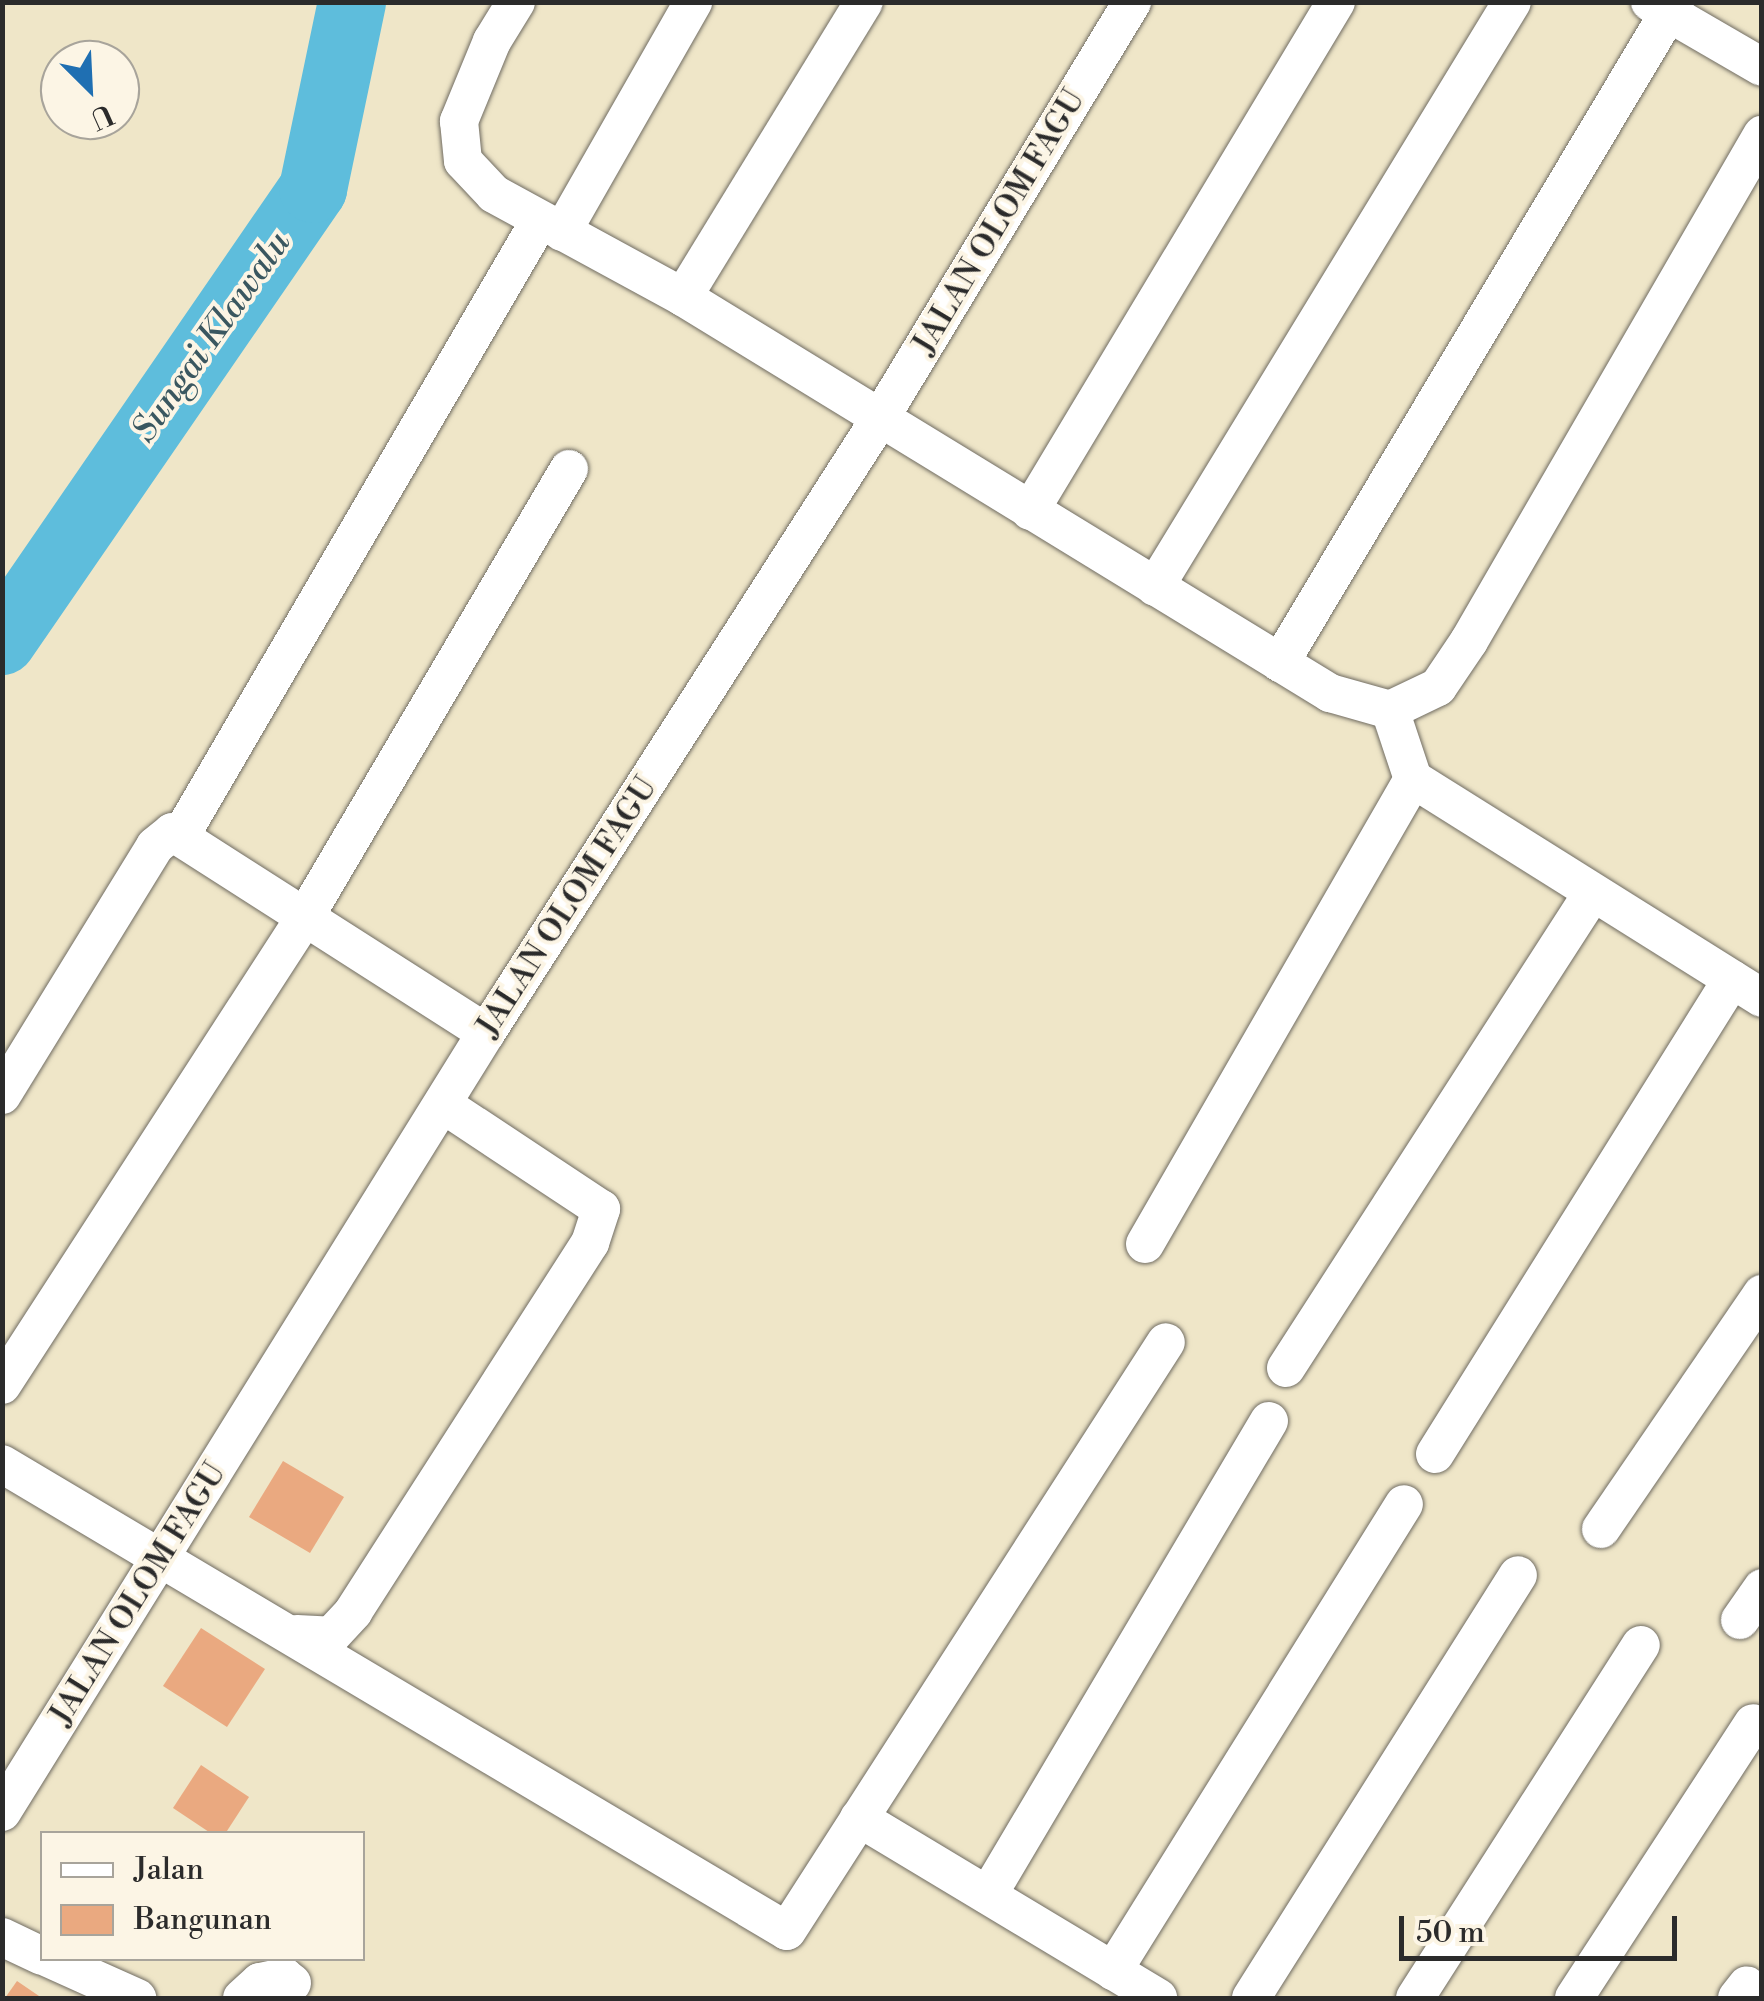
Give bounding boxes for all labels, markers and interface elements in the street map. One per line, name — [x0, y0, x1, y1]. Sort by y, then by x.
north arrow — [40, 40, 140, 140]
street label: JALAN OLOM FAGU — [905, 83, 1093, 361]
text: U — [85, 96, 119, 136]
water label: Sungai Klawalu — [124, 223, 300, 451]
street label: JALAN OLOM FAGU — [469, 770, 665, 1044]
street label: JALAN OLOM FAGU — [42, 1456, 234, 1732]
legend — [40, 1831, 365, 1961]
text: Jalan — [134, 1851, 204, 1889]
scale bar — [1404, 1896, 1682, 1958]
text: Bangunan — [134, 1901, 272, 1939]
text: 50 m — [1416, 1914, 1485, 1952]

